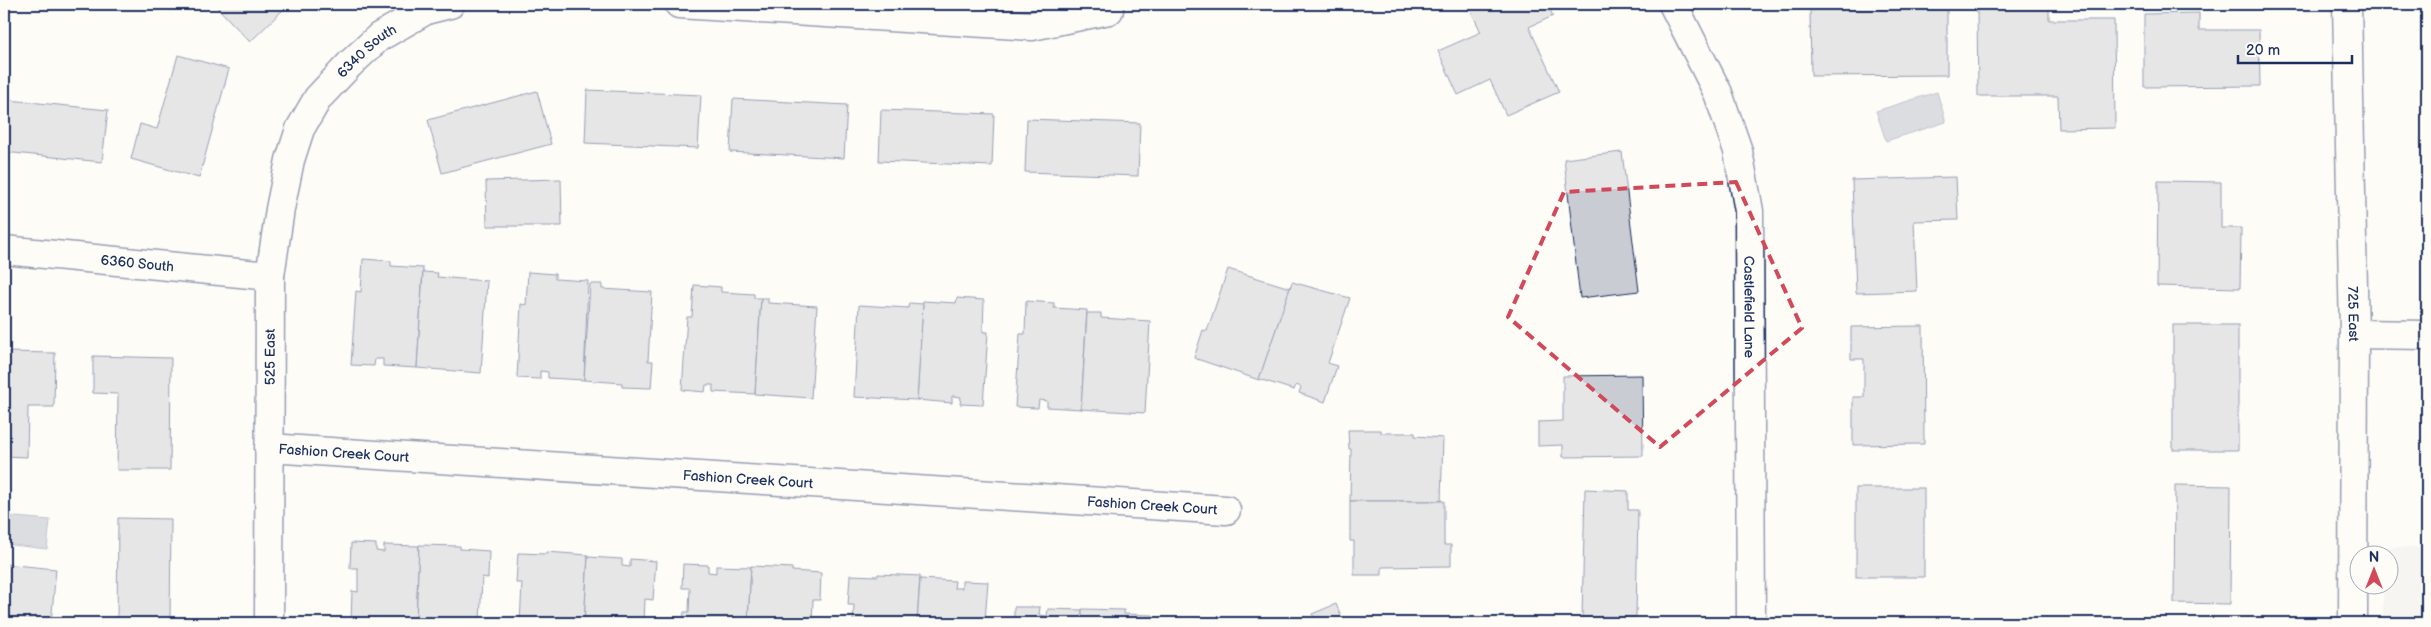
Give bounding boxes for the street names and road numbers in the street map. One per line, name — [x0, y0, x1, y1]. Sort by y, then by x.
street label: 6340 South — [333, 21, 400, 82]
street label: 6360 South — [100, 251, 175, 276]
street label: Castlefield Lane — [1740, 256, 1758, 358]
street label: 725 East — [2344, 286, 2362, 342]
street label: 525 East — [262, 328, 279, 385]
street label: Fashion Creek Court — [278, 441, 410, 466]
street label: Fashion Creek Court — [682, 467, 814, 492]
street label: Fashion Creek Court — [1086, 493, 1219, 518]

